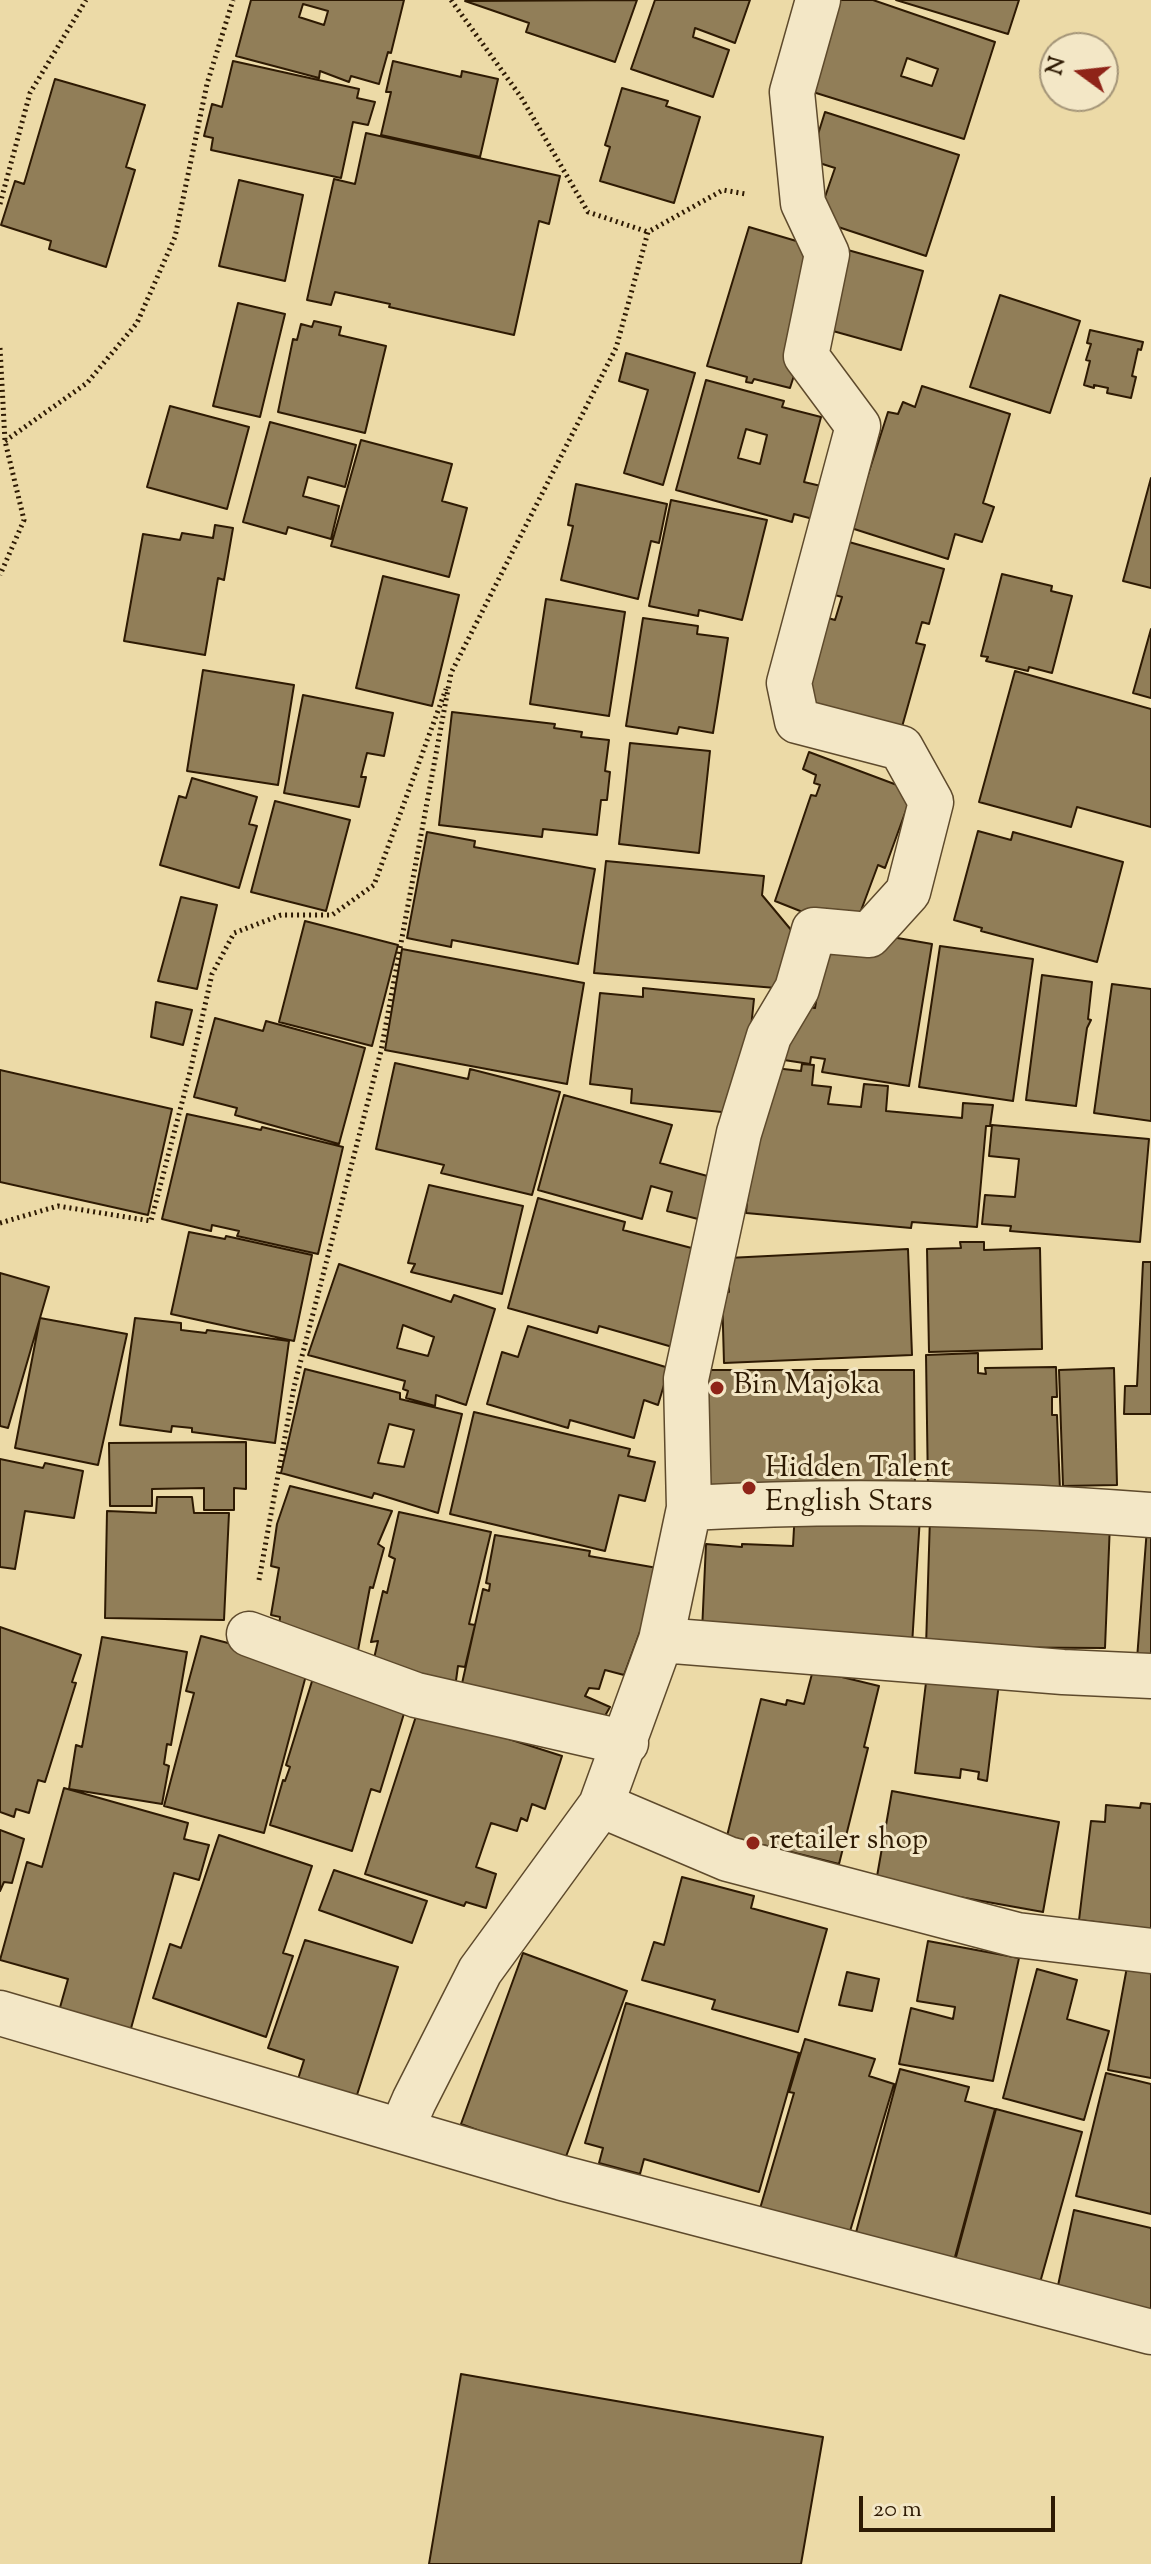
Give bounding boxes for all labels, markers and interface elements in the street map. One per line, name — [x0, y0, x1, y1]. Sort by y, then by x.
north arrow — [1039, 32, 1119, 112]
text: N — [1040, 54, 1075, 79]
place label: Bin Majoka — [733, 1370, 880, 1406]
marker: Bin Majoka — [708, 1379, 726, 1397]
place label: Hidden Talent English Stars — [765, 1453, 951, 1524]
marker: Hidden Talent English Stars — [740, 1479, 758, 1497]
place label: retailer shop — [769, 1825, 928, 1861]
marker: retailer shop — [744, 1834, 762, 1852]
scale bar — [863, 2480, 1059, 2530]
text: 20 m — [873, 2493, 922, 2527]

